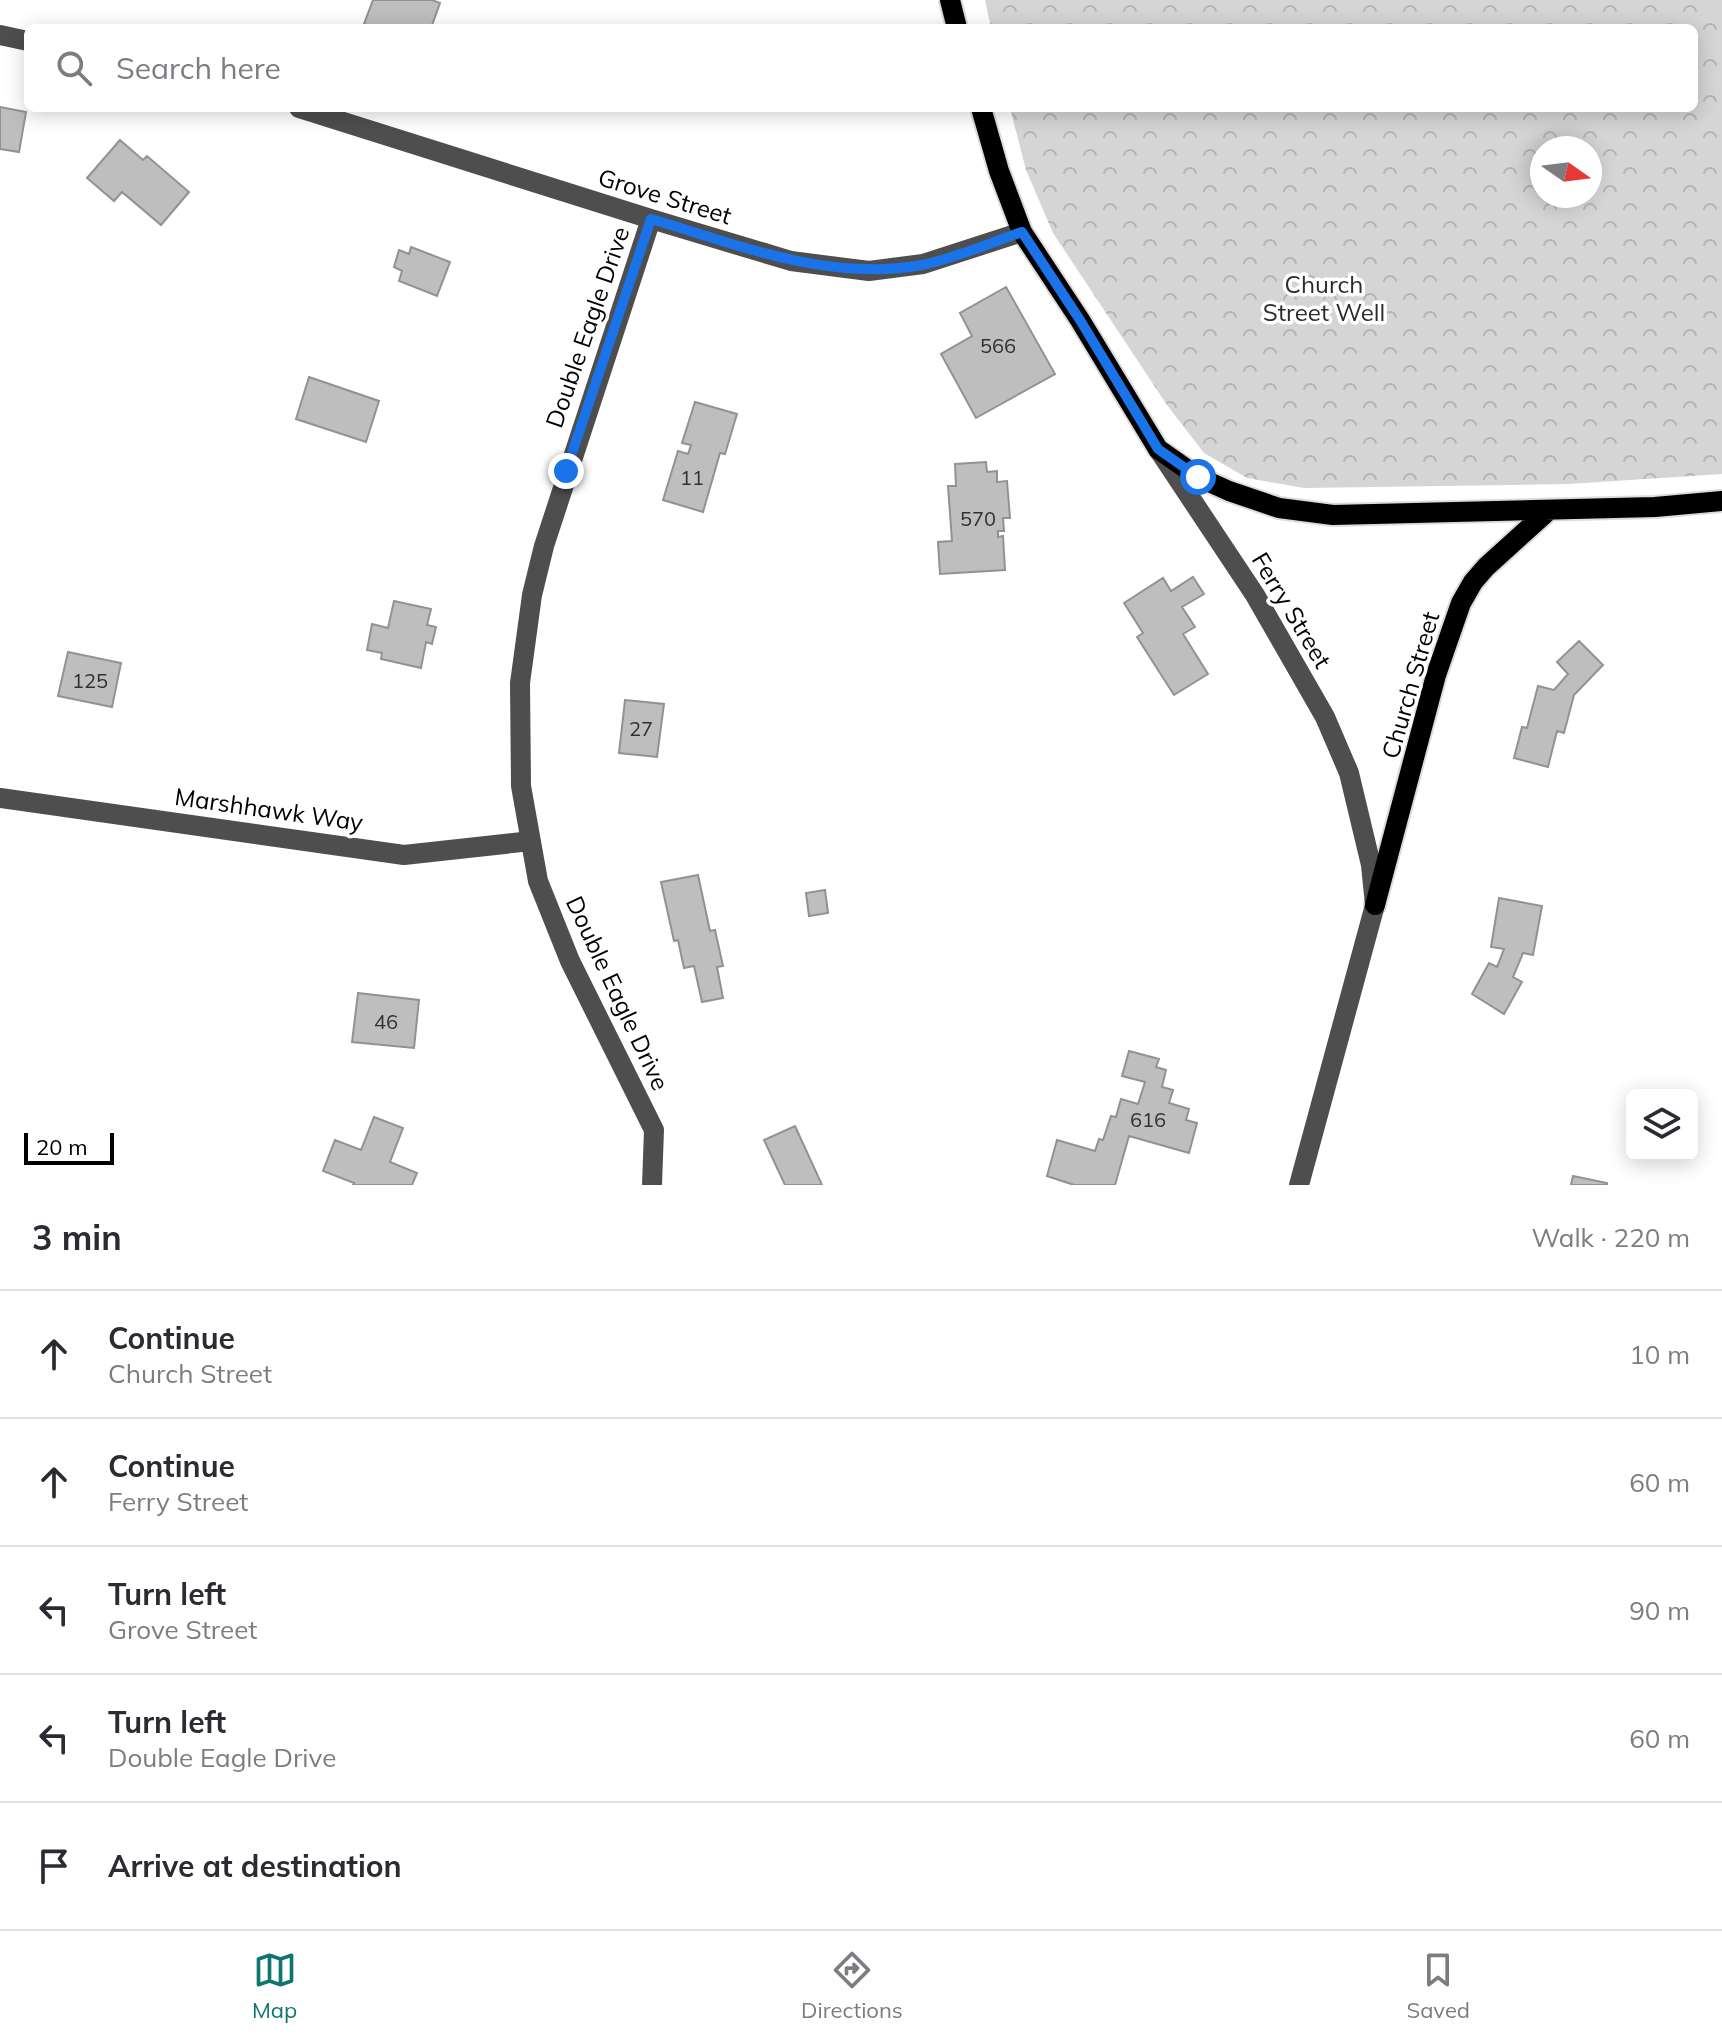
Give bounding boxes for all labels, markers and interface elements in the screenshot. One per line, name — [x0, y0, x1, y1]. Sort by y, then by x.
search box — [24, 24, 1698, 112]
icon: search — [52, 46, 96, 90]
text: Search here — [116, 49, 281, 87]
north arrow — [1530, 136, 1602, 208]
street label: Grove Street — [595, 161, 735, 231]
street label: Double Eagle Drive — [539, 222, 635, 432]
park label: Church Street Well — [1263, 269, 1385, 327]
house number: 566 — [980, 333, 1016, 358]
route end — [548, 453, 584, 489]
route start — [1180, 459, 1216, 495]
house number: 11 — [680, 465, 704, 490]
house number: 570 — [960, 506, 996, 531]
street label: Ferry Street — [1246, 547, 1338, 673]
street label: Church Street — [1375, 608, 1445, 762]
house number: 125 — [72, 668, 108, 693]
house number: 27 — [629, 716, 653, 741]
street label: Marshhawk Way — [173, 781, 365, 837]
street label: Double Eagle Drive — [560, 891, 676, 1095]
house number: 46 — [374, 1009, 398, 1034]
map controls — [1626, 1089, 1698, 1161]
button: layers — [1626, 1089, 1698, 1161]
house number: 616 — [1130, 1107, 1166, 1132]
scale bar — [24, 1129, 114, 1165]
text: 20 m — [36, 1133, 87, 1161]
text: 3 min — [32, 1216, 122, 1259]
text: Walk · 220 m — [1531, 1221, 1690, 1254]
text: Continue — [108, 1319, 235, 1357]
icon: ahead — [32, 1332, 76, 1376]
text: 10 m — [1629, 1338, 1690, 1371]
text: Church Street — [108, 1357, 272, 1390]
text: Continue — [108, 1447, 235, 1485]
icon: ahead — [32, 1460, 76, 1504]
text: 60 m — [1629, 1466, 1690, 1499]
text: Ferry Street — [108, 1485, 248, 1518]
text: Turn left — [108, 1575, 226, 1613]
icon: left — [32, 1588, 76, 1632]
text: 90 m — [1629, 1594, 1690, 1627]
text: Grove Street — [108, 1613, 257, 1646]
text: Turn left — [108, 1703, 226, 1741]
icon: left — [32, 1716, 76, 1760]
text: 60 m — [1629, 1722, 1690, 1755]
text: Double Eagle Drive — [108, 1741, 336, 1774]
icon: arrive — [32, 1844, 76, 1888]
text: Arrive at destination — [108, 1847, 402, 1885]
tab: Map — [252, 1948, 297, 2024]
tab: Directions — [801, 1948, 903, 2024]
tab: Saved — [1407, 1948, 1470, 2024]

